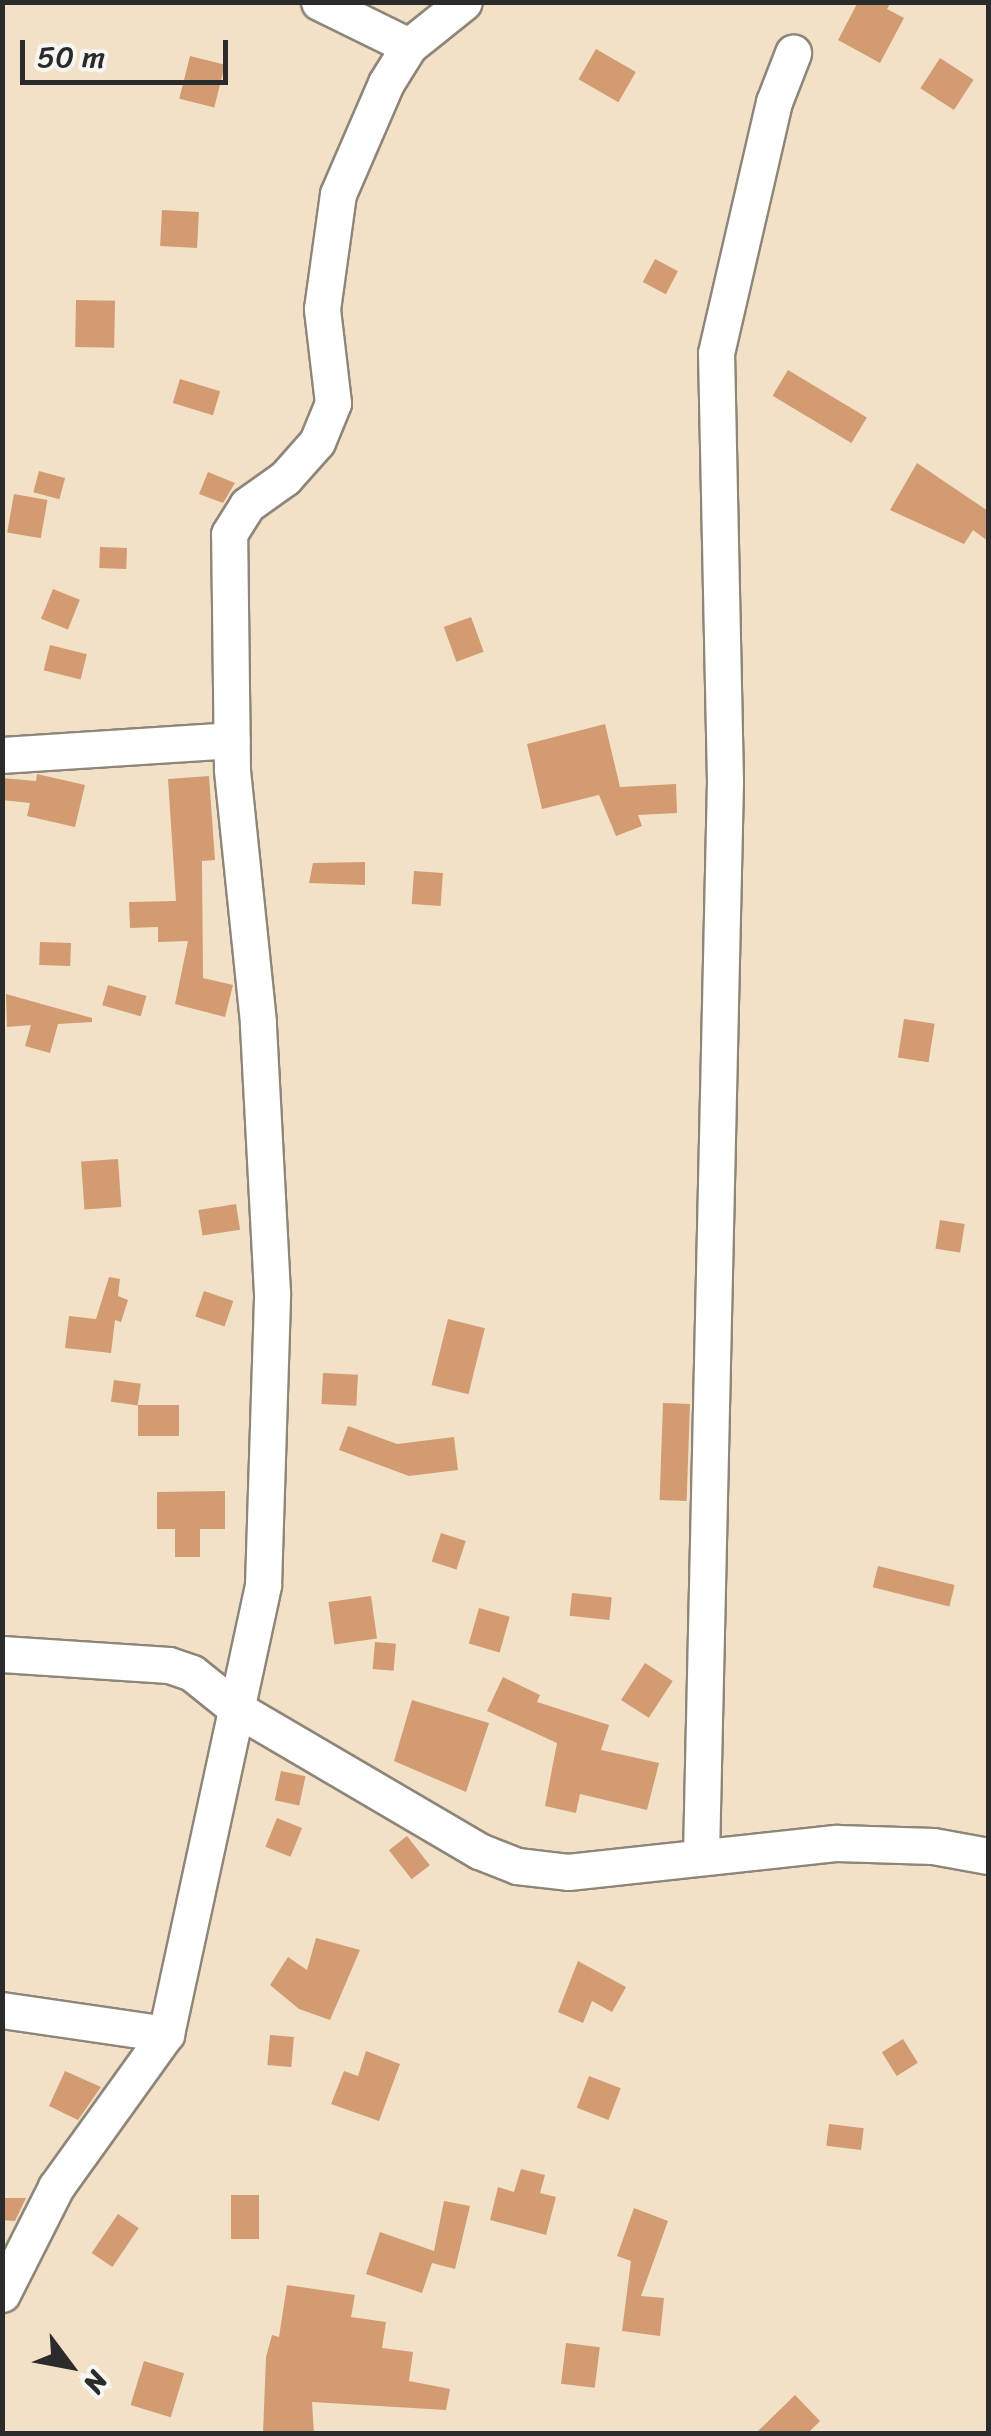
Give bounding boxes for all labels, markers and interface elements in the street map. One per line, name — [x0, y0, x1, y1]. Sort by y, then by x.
scale bar — [25, 20, 232, 82]
text: 50 m — [37, 30, 105, 84]
north arrow — [20, 2316, 120, 2416]
text: N — [70, 2361, 122, 2403]

